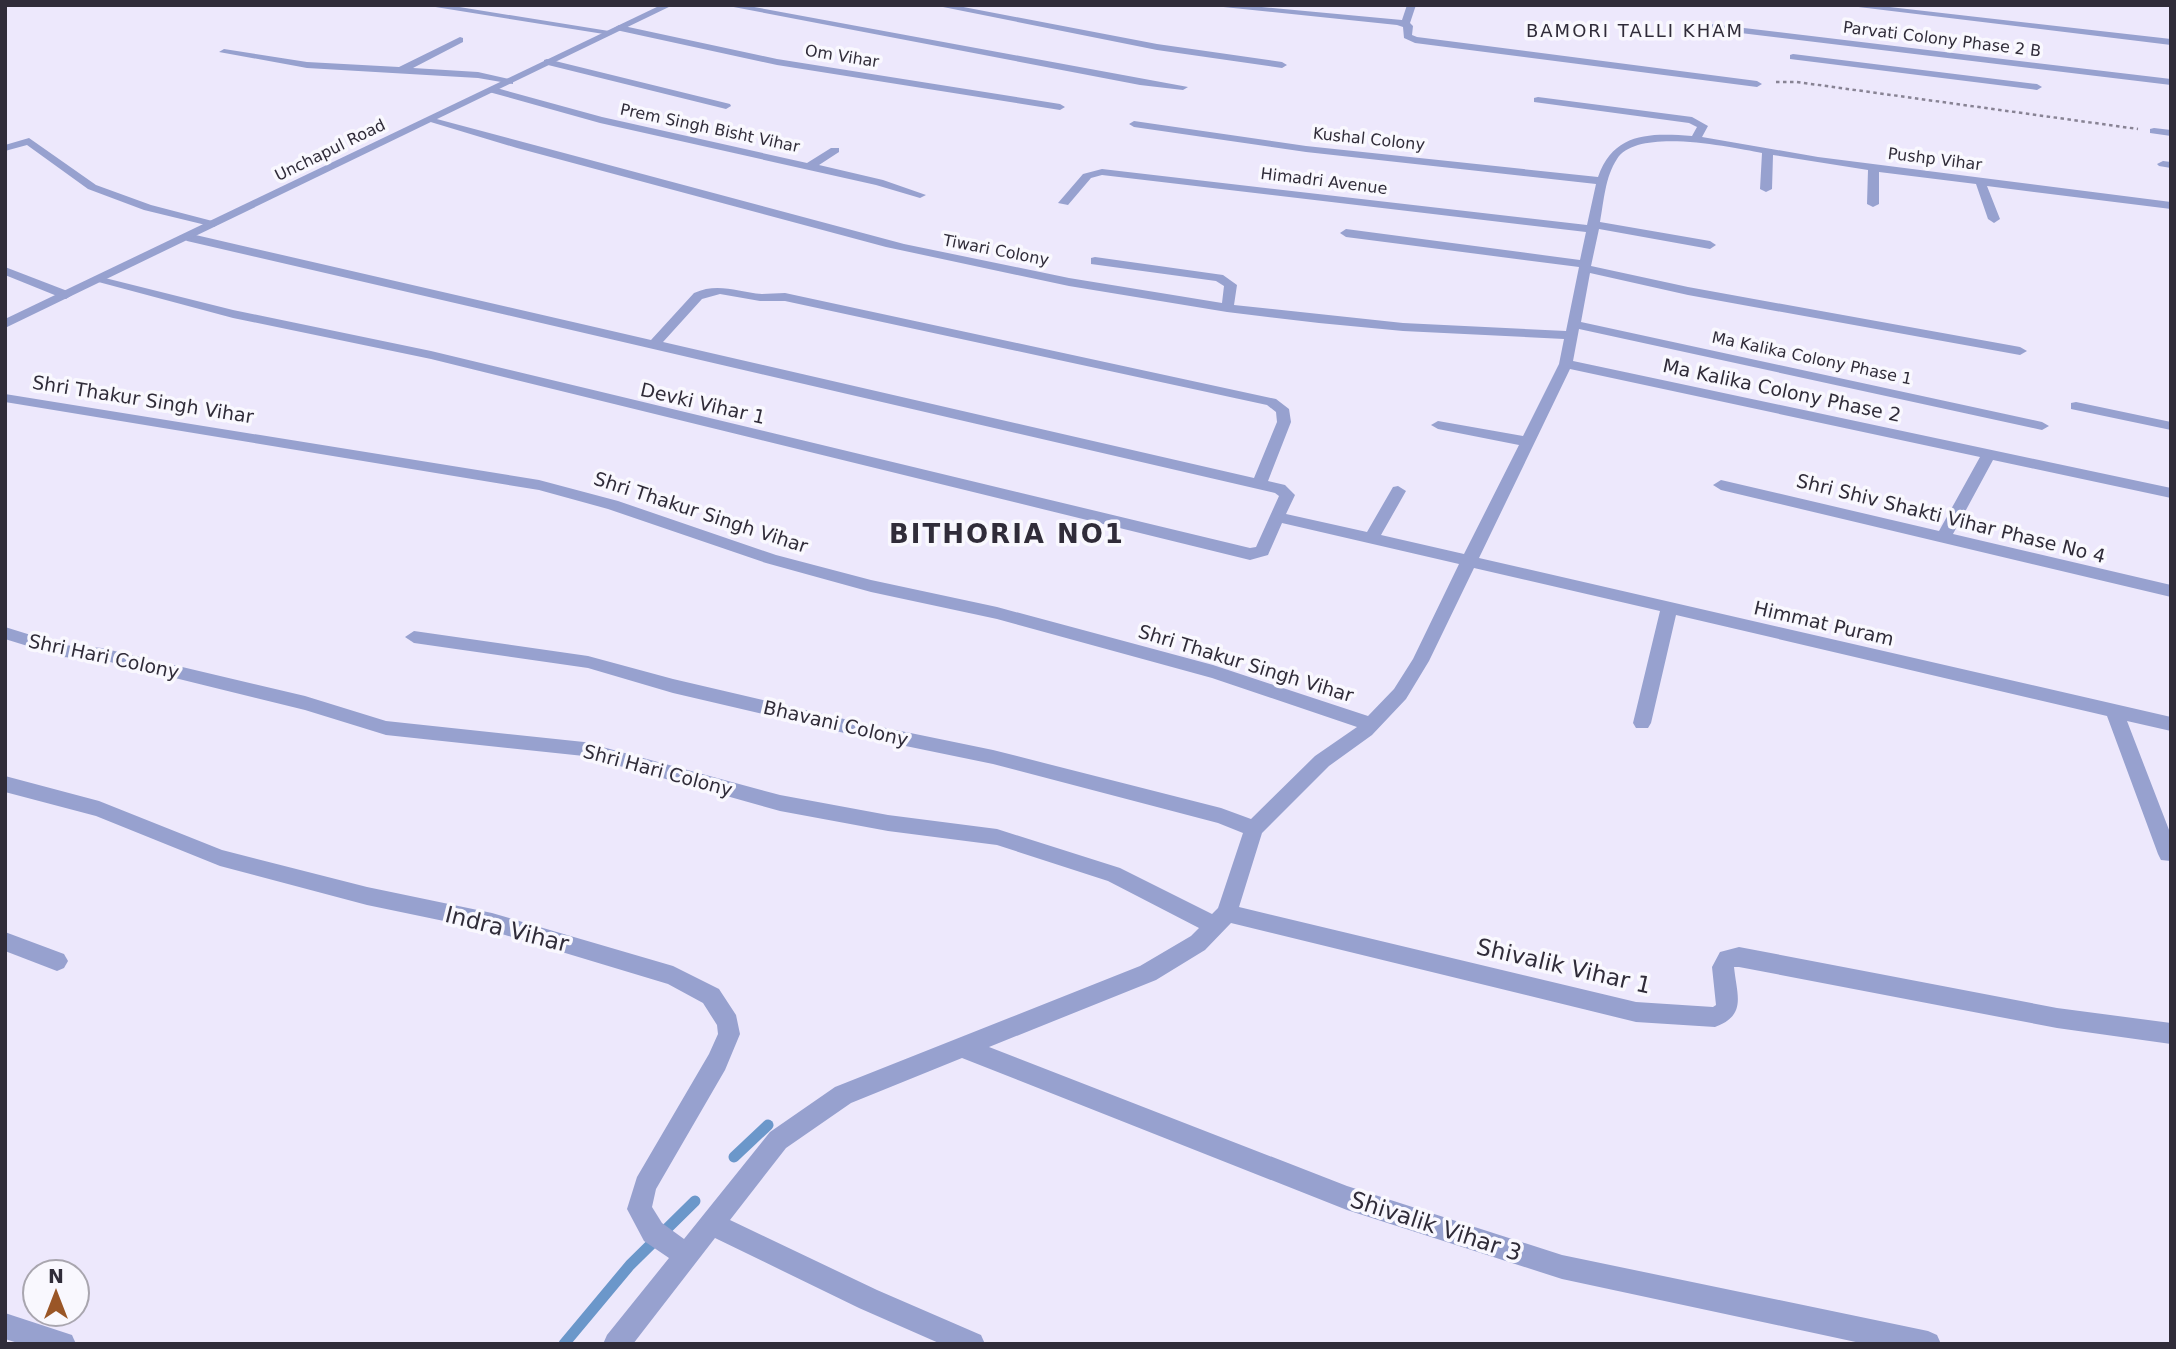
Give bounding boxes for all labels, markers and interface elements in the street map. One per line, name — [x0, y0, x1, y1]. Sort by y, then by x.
street label: Parvati Colony Phase 2 B — [1842, 17, 2042, 61]
district label: BAMORI TALLI KHAM — [1526, 20, 1744, 41]
street label: Om Vihar — [804, 41, 881, 71]
street label: Prem Singh Bisht Vihar — [618, 100, 802, 156]
street label: Unchapul Road — [272, 115, 388, 185]
street label: Kushal Colony — [1312, 124, 1426, 154]
street label: Pushp Vihar — [1887, 144, 1984, 174]
street label: Himadri Avenue — [1260, 164, 1388, 198]
street label: Tiwari Colony — [940, 230, 1051, 270]
street label: Ma Kalika Colony Phase 1 — [1710, 327, 1914, 389]
street label: Ma Kalika Colony Phase 2 — [1661, 354, 1903, 426]
street label: Shri Thakur Singh Vihar — [31, 371, 255, 427]
street label: Devki Vihar 1 — [638, 378, 768, 428]
street label: Shri Thakur Singh Vihar — [591, 467, 811, 557]
street label: Shri Shiv Shakti Vihar Phase No 4 — [1794, 469, 2108, 567]
district label: BITHORIA NO1 — [889, 519, 1125, 549]
street label: Himmat Puram — [1752, 596, 1896, 650]
street label: Shri Thakur Singh Vihar — [1136, 620, 1356, 706]
street label: Shri Hari Colony — [27, 629, 181, 683]
street label: Bhavani Colony — [761, 696, 911, 750]
street label: Shri Hari Colony — [581, 740, 735, 800]
street label: Indra Vihar — [442, 901, 572, 957]
street label: Shivalik Vihar 1 — [1474, 933, 1654, 999]
street label: Shivalik Vihar 3 — [1347, 1186, 1525, 1266]
north arrow — [21, 1258, 91, 1328]
text: N — [48, 1265, 64, 1287]

